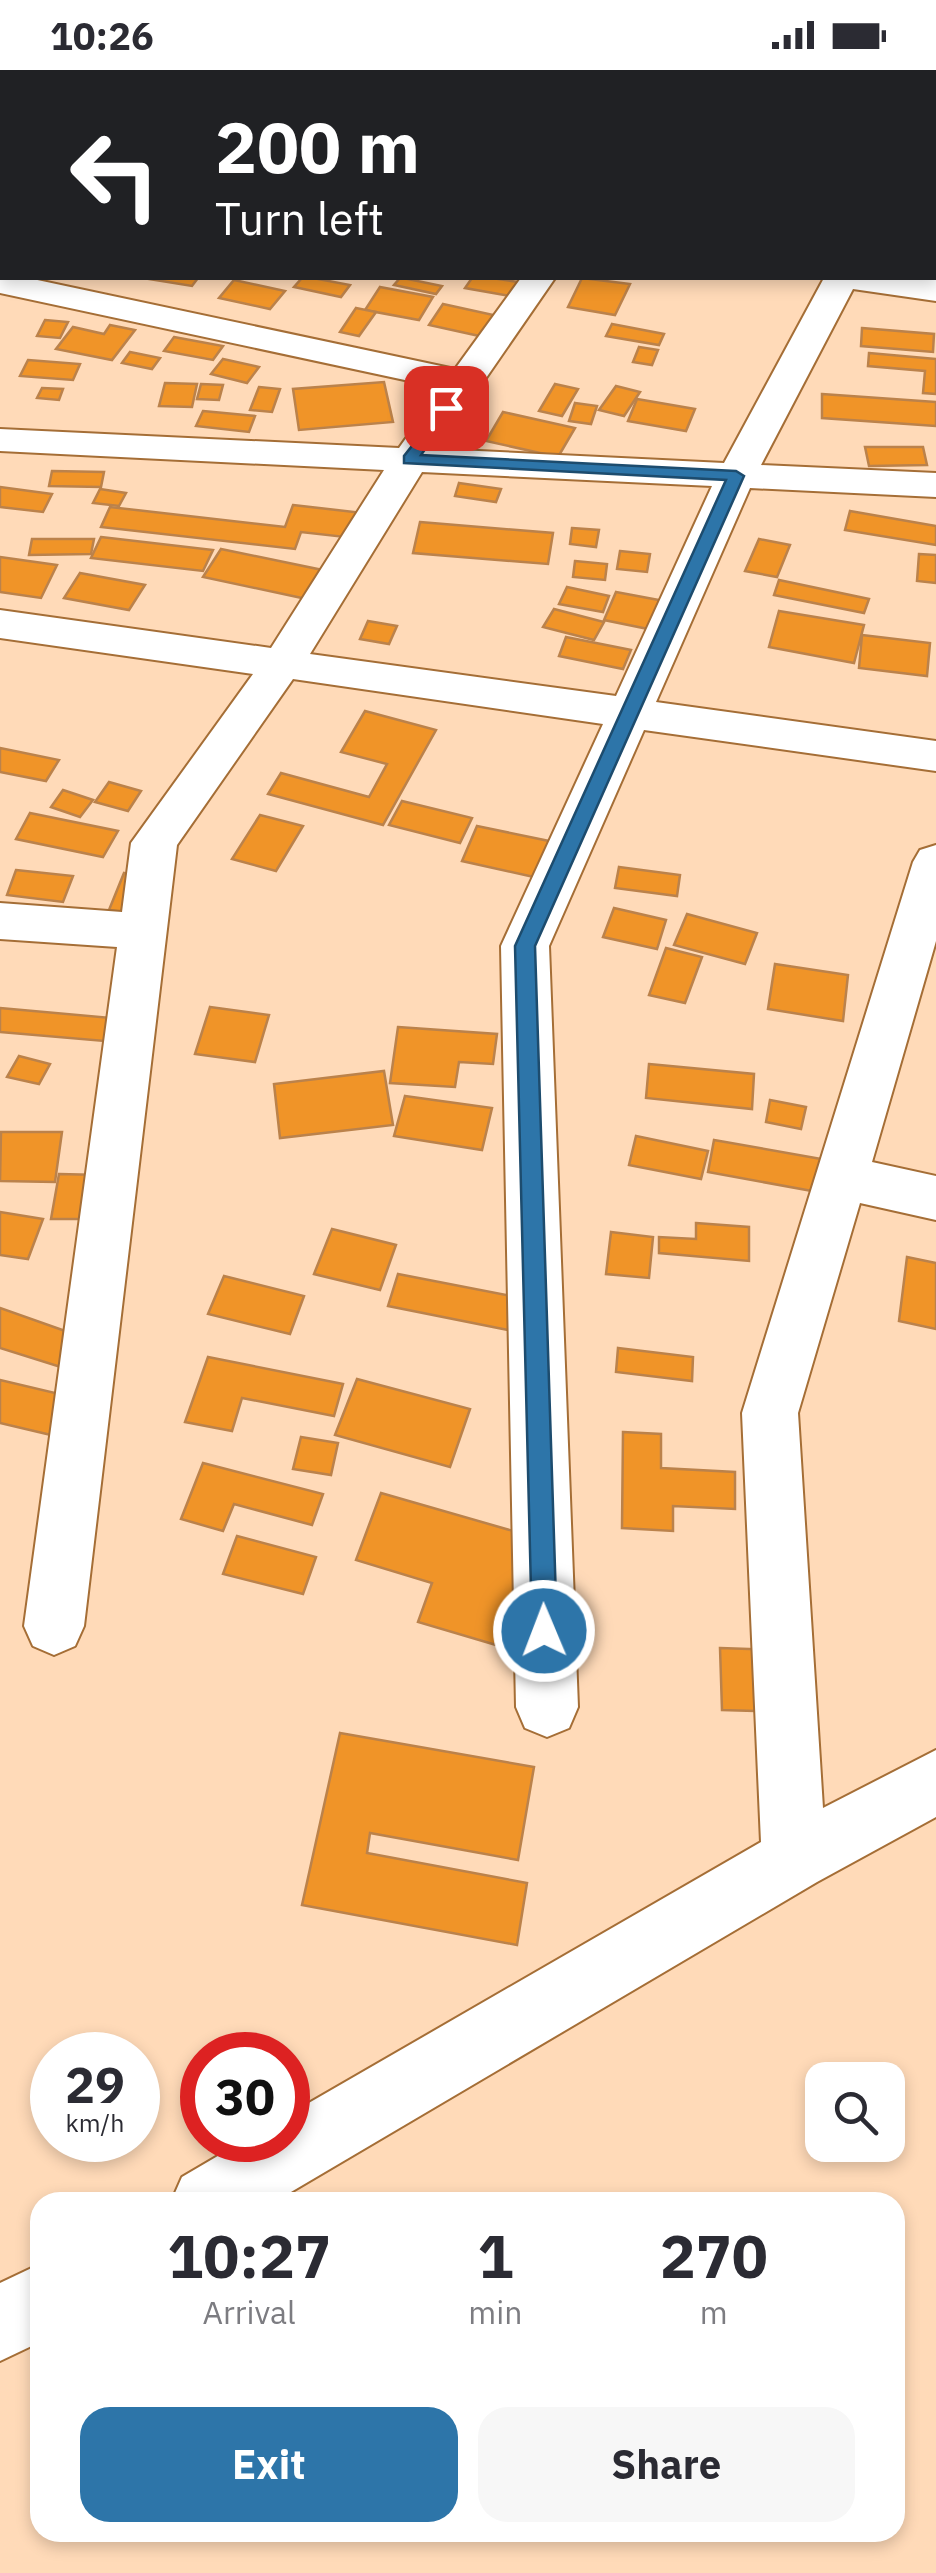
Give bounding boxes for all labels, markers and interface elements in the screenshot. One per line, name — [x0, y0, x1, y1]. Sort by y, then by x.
text: 10:26 — [50, 11, 154, 60]
text: 200 m — [215, 101, 420, 192]
icon: left — [50, 110, 180, 240]
text: Turn left — [215, 189, 384, 247]
pin — [404, 366, 489, 451]
icon: arrive — [419, 381, 474, 436]
position arrow — [492, 1579, 596, 1683]
speed limit sign: 30 — [180, 2032, 310, 2162]
text: 29 — [65, 2052, 125, 2117]
map controls — [805, 2062, 905, 2162]
button: search — [805, 2062, 905, 2162]
text: km/h — [66, 2106, 124, 2139]
text: 10:27 — [167, 2216, 331, 2295]
text: 1 — [477, 2216, 513, 2295]
text: 270 — [660, 2216, 768, 2295]
text: Arrival — [203, 2291, 296, 2333]
text: min — [468, 2291, 522, 2333]
text: m — [700, 2291, 728, 2333]
button: Exit — [80, 2407, 458, 2522]
button: Share — [478, 2407, 855, 2522]

